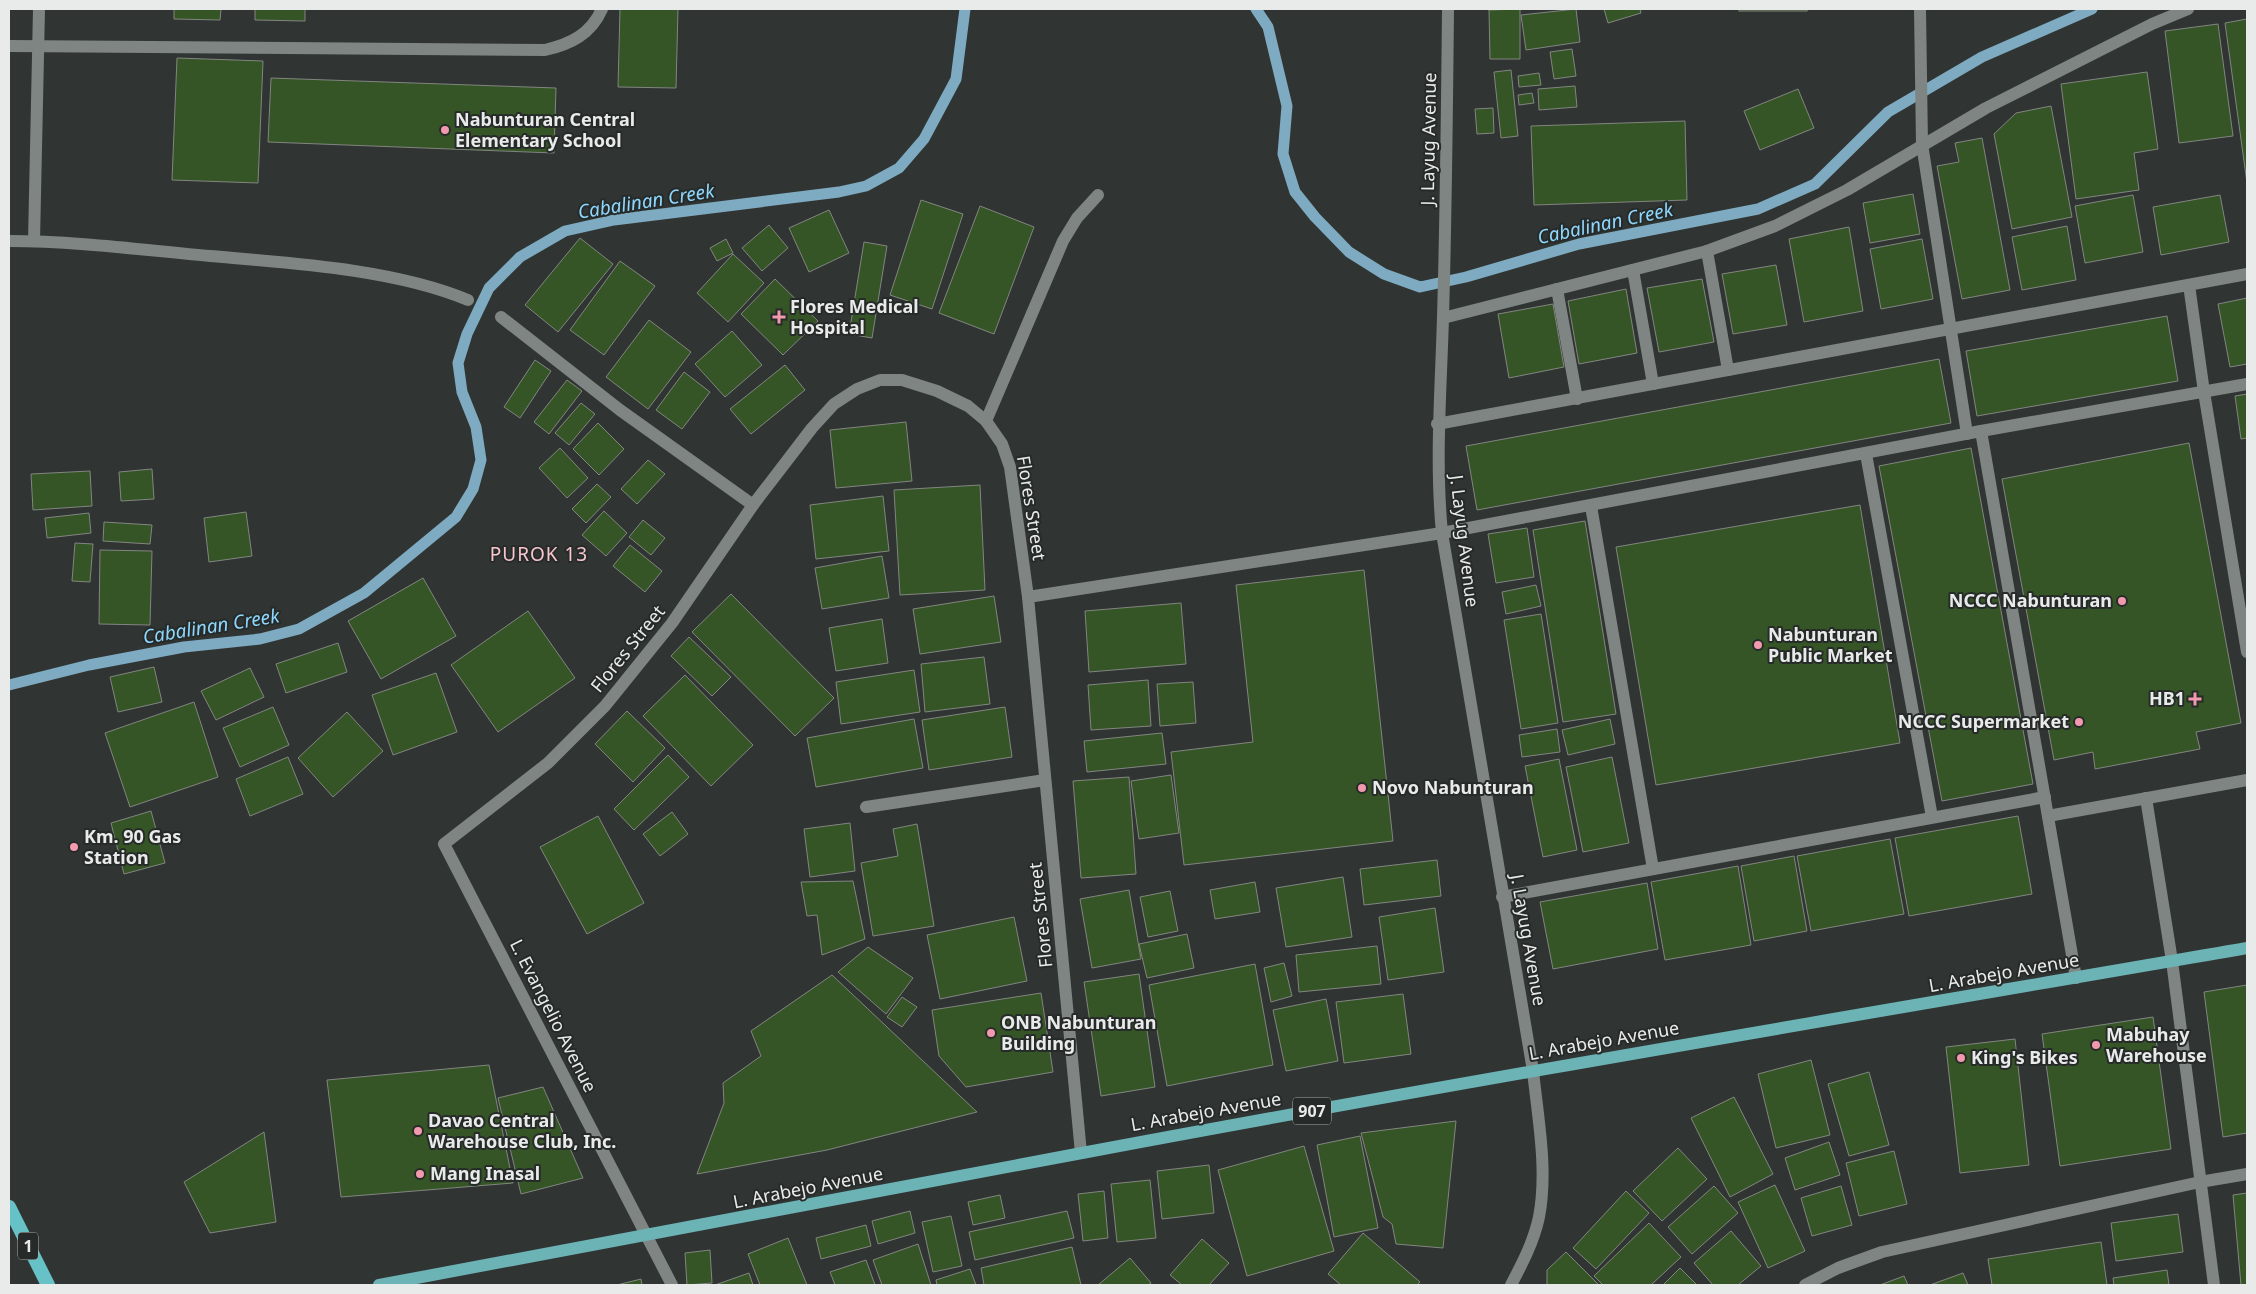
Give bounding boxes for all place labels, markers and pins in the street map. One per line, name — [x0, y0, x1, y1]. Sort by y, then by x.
place label: Nabunturan Central Elementary School — [455, 107, 635, 152]
marker: Nabunturan Central Elementary School — [439, 124, 451, 136]
place label: Flores Medical Hospital — [790, 294, 919, 339]
marker: Flores Medical Hospital — [772, 310, 786, 324]
place label: NCCC Nabunturan — [1949, 588, 2112, 612]
marker: NCCC Nabunturan — [2116, 595, 2128, 607]
place label: Nabunturan Public Market — [1768, 622, 1893, 667]
marker: Nabunturan Public Market — [1752, 639, 1764, 651]
place label: HB1 — [2149, 686, 2185, 710]
marker: HB1 — [2189, 693, 2201, 705]
place label: NCCC Supermarket — [1898, 709, 2069, 733]
marker: NCCC Supermarket — [2073, 716, 2085, 728]
place label: Novo Nabunturan — [1372, 775, 1534, 799]
marker: Novo Nabunturan — [1356, 782, 1368, 794]
place label: Km. 90 Gas Station — [84, 824, 181, 869]
marker: Km. 90 Gas Station — [68, 841, 80, 853]
place label: ONB Nabunturan Building — [1001, 1010, 1156, 1055]
place label: Mabuhay Warehouse — [2106, 1022, 2207, 1067]
marker: ONB Nabunturan Building — [985, 1027, 997, 1039]
marker: Mabuhay Warehouse — [2090, 1039, 2102, 1051]
place label: King's Bikes — [1971, 1045, 2078, 1069]
marker: King's Bikes — [1955, 1052, 1967, 1064]
place label: Davao Central Warehouse Club, Inc. — [428, 1108, 616, 1153]
marker: Davao Central Warehouse Club, Inc. — [412, 1125, 424, 1137]
place label: Mang Inasal — [430, 1161, 540, 1185]
marker: Mang Inasal — [414, 1168, 426, 1180]

